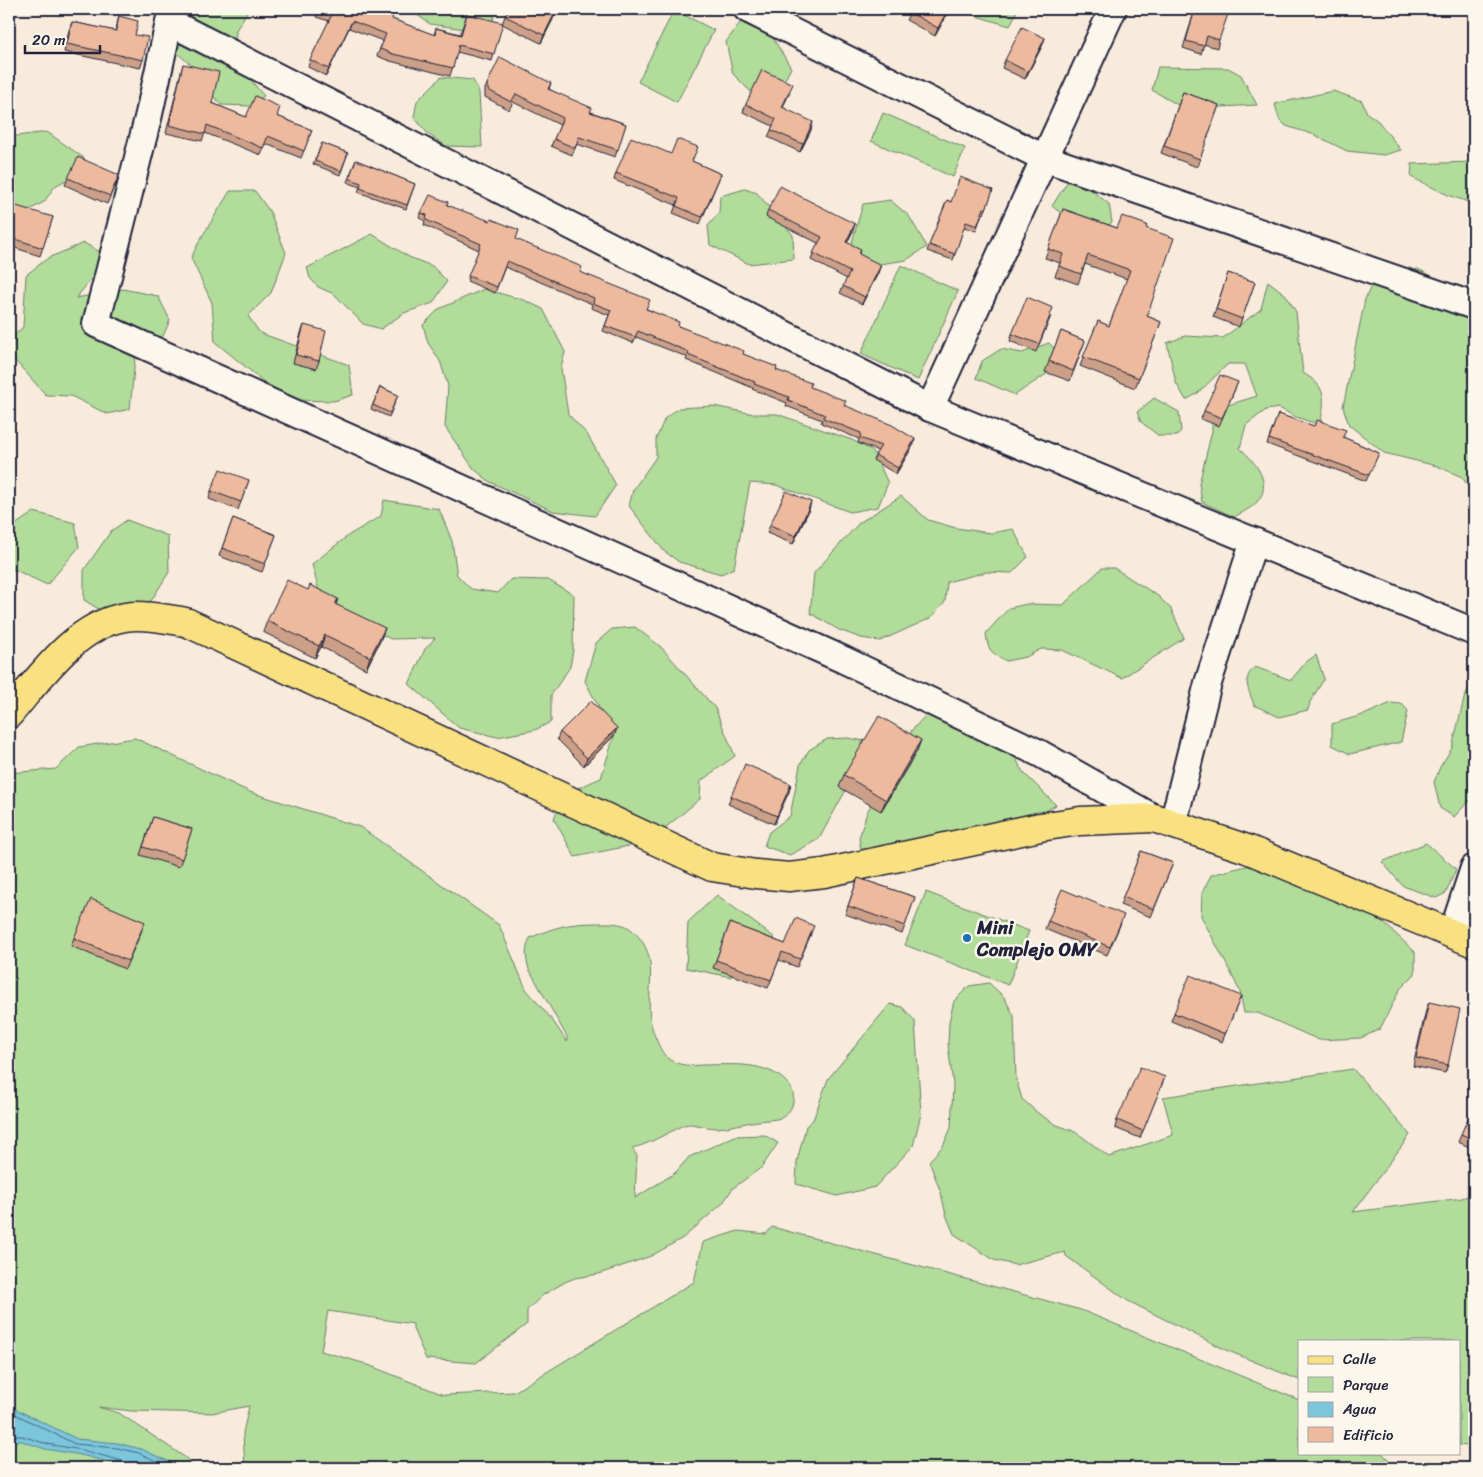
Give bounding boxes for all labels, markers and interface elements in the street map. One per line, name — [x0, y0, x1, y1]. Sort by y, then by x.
scale bar — [25, 22, 100, 54]
text: 20 m — [32, 27, 66, 53]
place label: Mini Complejo OMY — [976, 911, 1099, 966]
marker: Mini Complejo OMY — [961, 932, 973, 944]
legend — [1298, 1340, 1460, 1454]
text: Calle — [1343, 1346, 1376, 1372]
text: Parque — [1343, 1372, 1388, 1398]
text: Agua — [1342, 1396, 1376, 1422]
text: Edificio — [1343, 1422, 1394, 1448]

